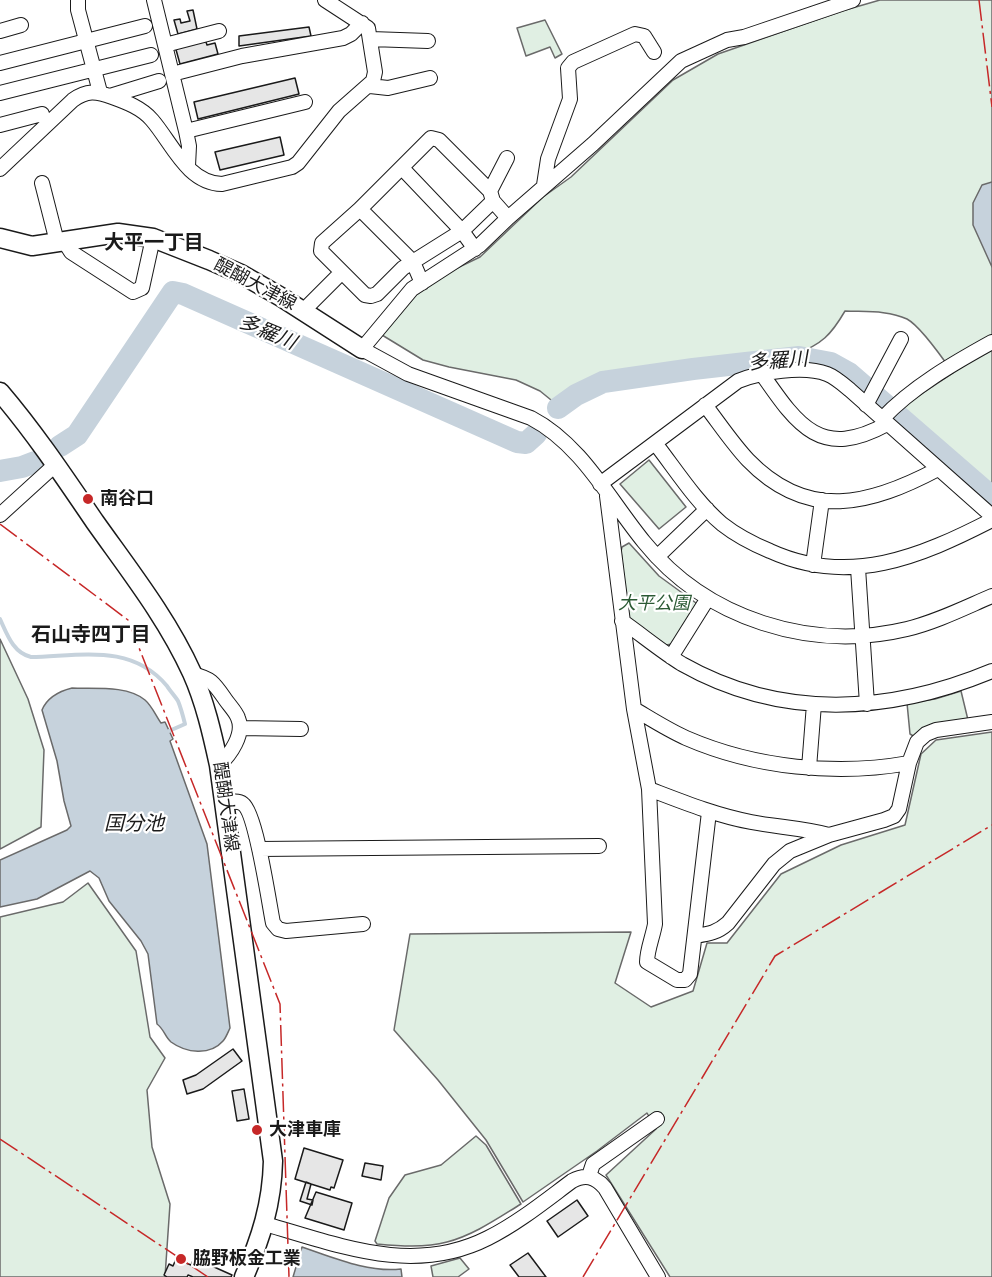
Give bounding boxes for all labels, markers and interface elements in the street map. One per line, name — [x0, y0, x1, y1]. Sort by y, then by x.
district label: 大平一丁目 — [104, 232, 204, 256]
street label: 醍醐大津線 — [210, 254, 300, 316]
water label: 多羅川 — [235, 310, 299, 356]
water label: 多羅川 — [747, 348, 809, 376]
place label: 南谷口 — [100, 488, 154, 510]
marker: 南谷口 — [81, 492, 95, 506]
park label: 大平公園 — [618, 593, 690, 615]
district label: 石山寺四丁目 — [31, 624, 151, 648]
street label: 醍醐大津線 — [208, 761, 242, 853]
water label: 国分池 — [104, 813, 164, 837]
place label: 大津車庫 — [269, 1119, 341, 1141]
marker: 大津車庫 — [250, 1123, 264, 1137]
place label: 脇野板金工業 — [193, 1248, 301, 1270]
marker: 脇野板金工業 — [174, 1252, 188, 1266]

